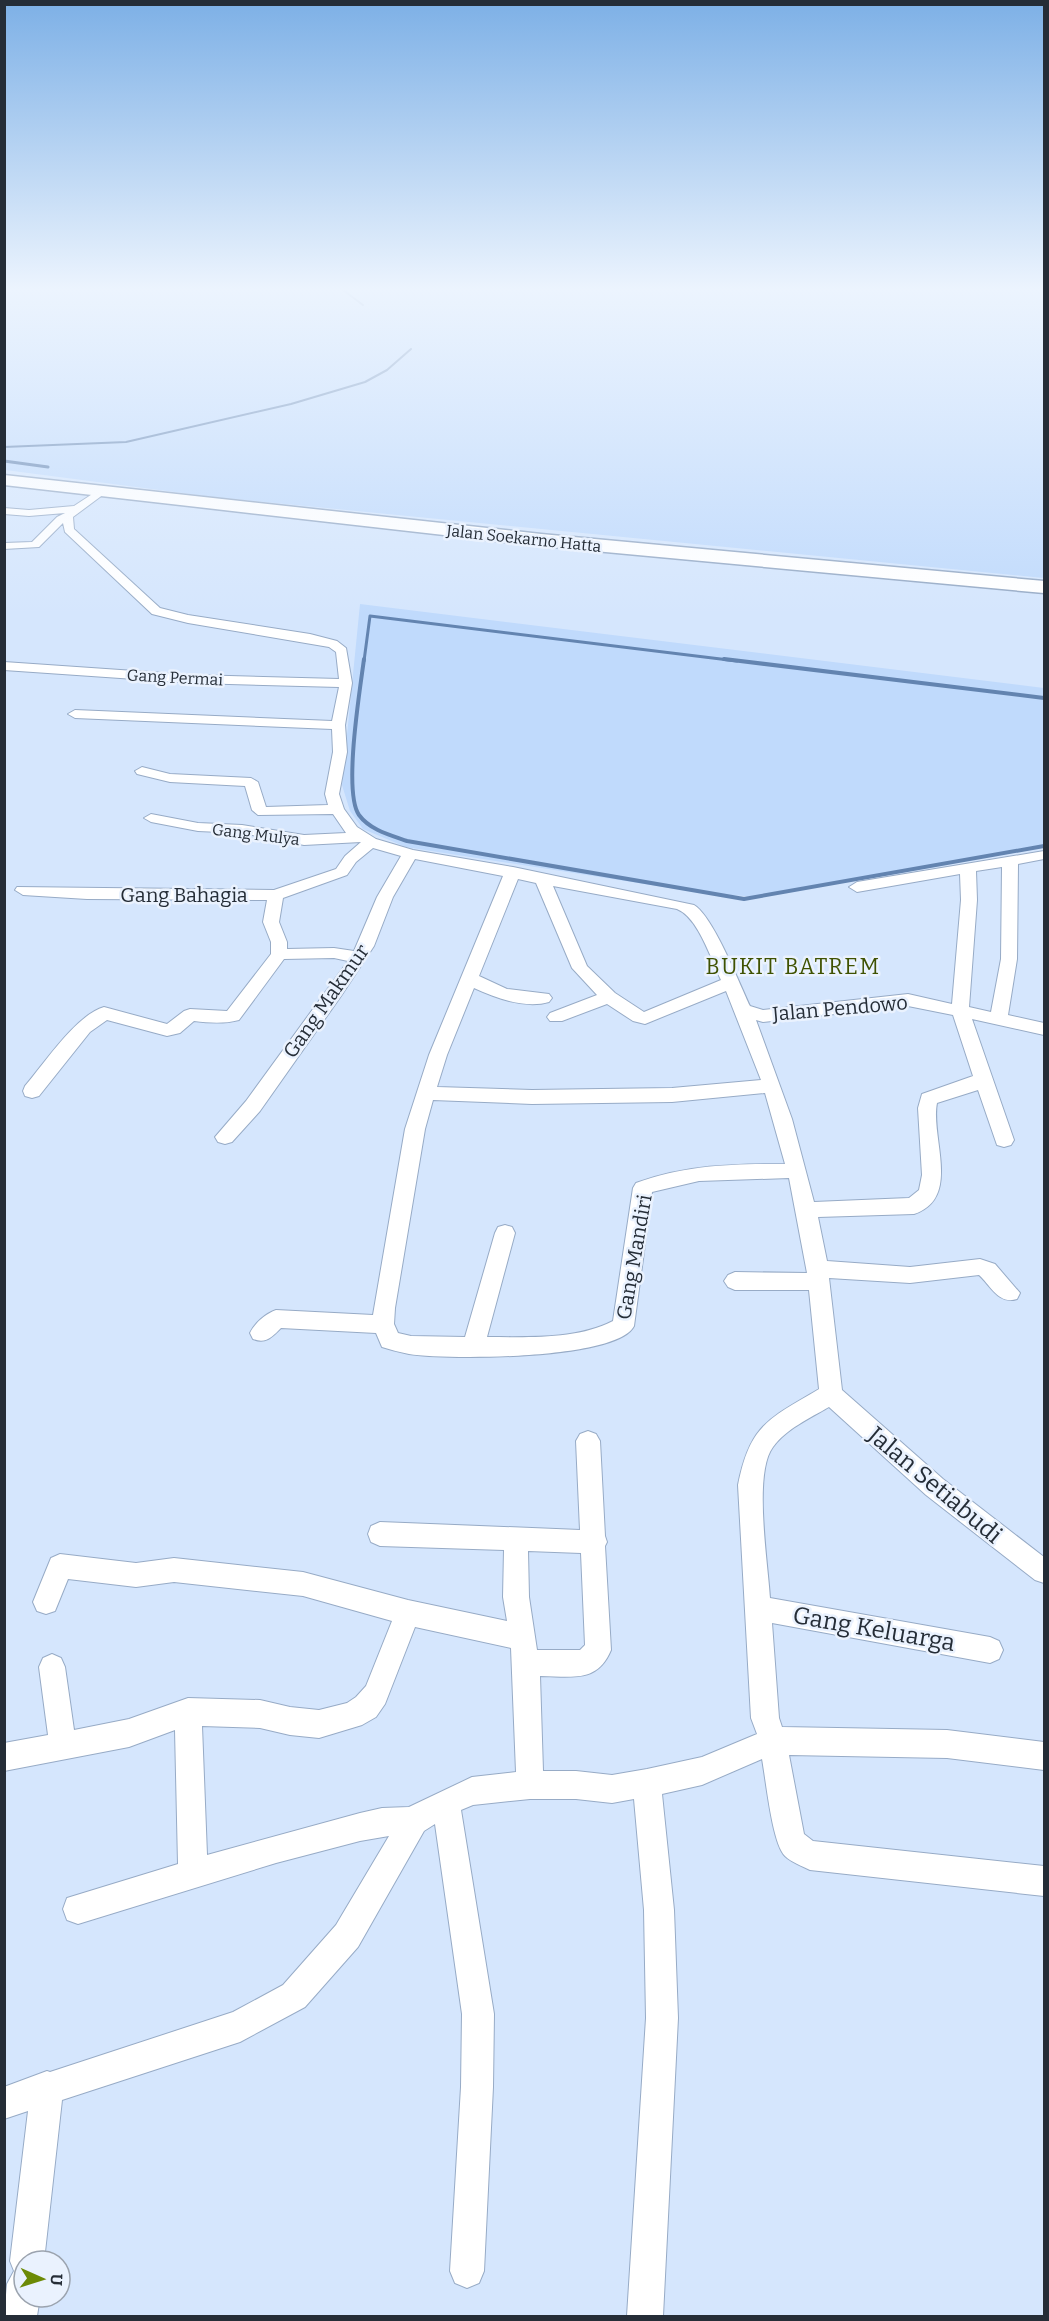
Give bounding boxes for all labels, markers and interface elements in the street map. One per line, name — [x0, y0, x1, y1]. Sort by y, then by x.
street label: Jalan Soekarno Hatta — [445, 521, 603, 556]
street label: Gang Permai — [126, 665, 224, 690]
street label: Gang Mulya — [211, 820, 301, 849]
street label: Gang Bahagia — [120, 883, 248, 907]
street label: Gang Makmur — [278, 940, 374, 1062]
district label: BUKIT BATREM — [705, 953, 881, 980]
street label: Jalan Pendowo — [770, 990, 909, 1026]
street label: Gang Mandiri — [611, 1192, 657, 1321]
street label: Jalan Setiabudi — [862, 1420, 1008, 1549]
street label: Gang Keluarga — [791, 1601, 957, 1657]
north arrow — [12, 2249, 72, 2309]
text: U — [47, 2273, 66, 2286]

